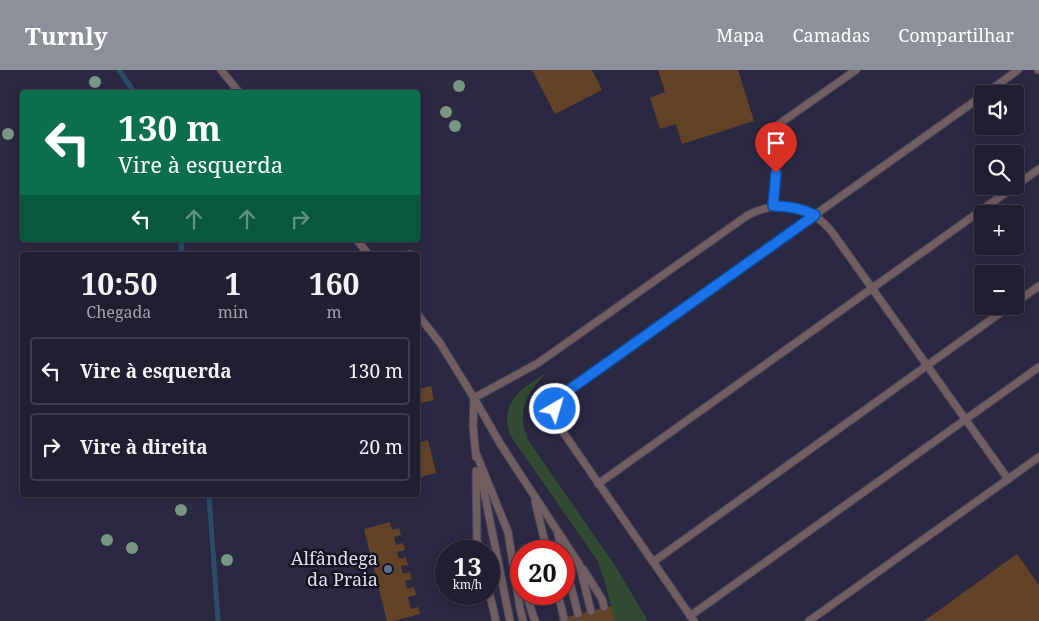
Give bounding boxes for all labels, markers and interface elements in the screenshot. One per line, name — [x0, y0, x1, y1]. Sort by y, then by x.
text: Turnly — [25, 19, 108, 52]
text: Mapa — [716, 23, 765, 47]
text: Camadas — [793, 23, 870, 47]
text: Compartilhar — [898, 23, 1014, 47]
map controls — [974, 85, 1024, 315]
button: sound — [974, 85, 1024, 135]
text: 130 m — [118, 104, 221, 151]
icon: left — [35, 110, 100, 175]
pin — [755, 122, 797, 173]
icon: arrive — [762, 129, 790, 157]
button: search — [974, 145, 1024, 195]
text: Vire à esquerda — [118, 149, 283, 179]
icon: left — [127, 205, 155, 233]
icon: ahead — [180, 205, 208, 233]
icon: ahead — [233, 205, 261, 233]
icon: right — [286, 205, 314, 233]
button: + — [974, 205, 1024, 255]
text: 10:50 — [80, 263, 157, 304]
text: 1 — [225, 263, 241, 304]
text: 160 — [309, 263, 360, 304]
button: − — [974, 265, 1024, 315]
text: Chegada — [86, 301, 151, 323]
text: min — [218, 301, 248, 323]
text: m — [327, 301, 342, 323]
icon: left — [37, 357, 65, 385]
text: Vire à esquerda — [80, 358, 232, 384]
text: 130 m — [348, 358, 403, 384]
position arrow — [528, 382, 580, 434]
icon: right — [37, 433, 65, 461]
text: Vire à direita — [80, 434, 208, 460]
text: 20 m — [359, 434, 403, 460]
speed limit sign: 20 — [510, 540, 575, 605]
place label: Alfândega da Praia — [291, 546, 378, 591]
text: 13 — [453, 549, 482, 583]
marker: Alfândega da Praia — [382, 563, 394, 575]
text: km/h — [453, 576, 482, 593]

